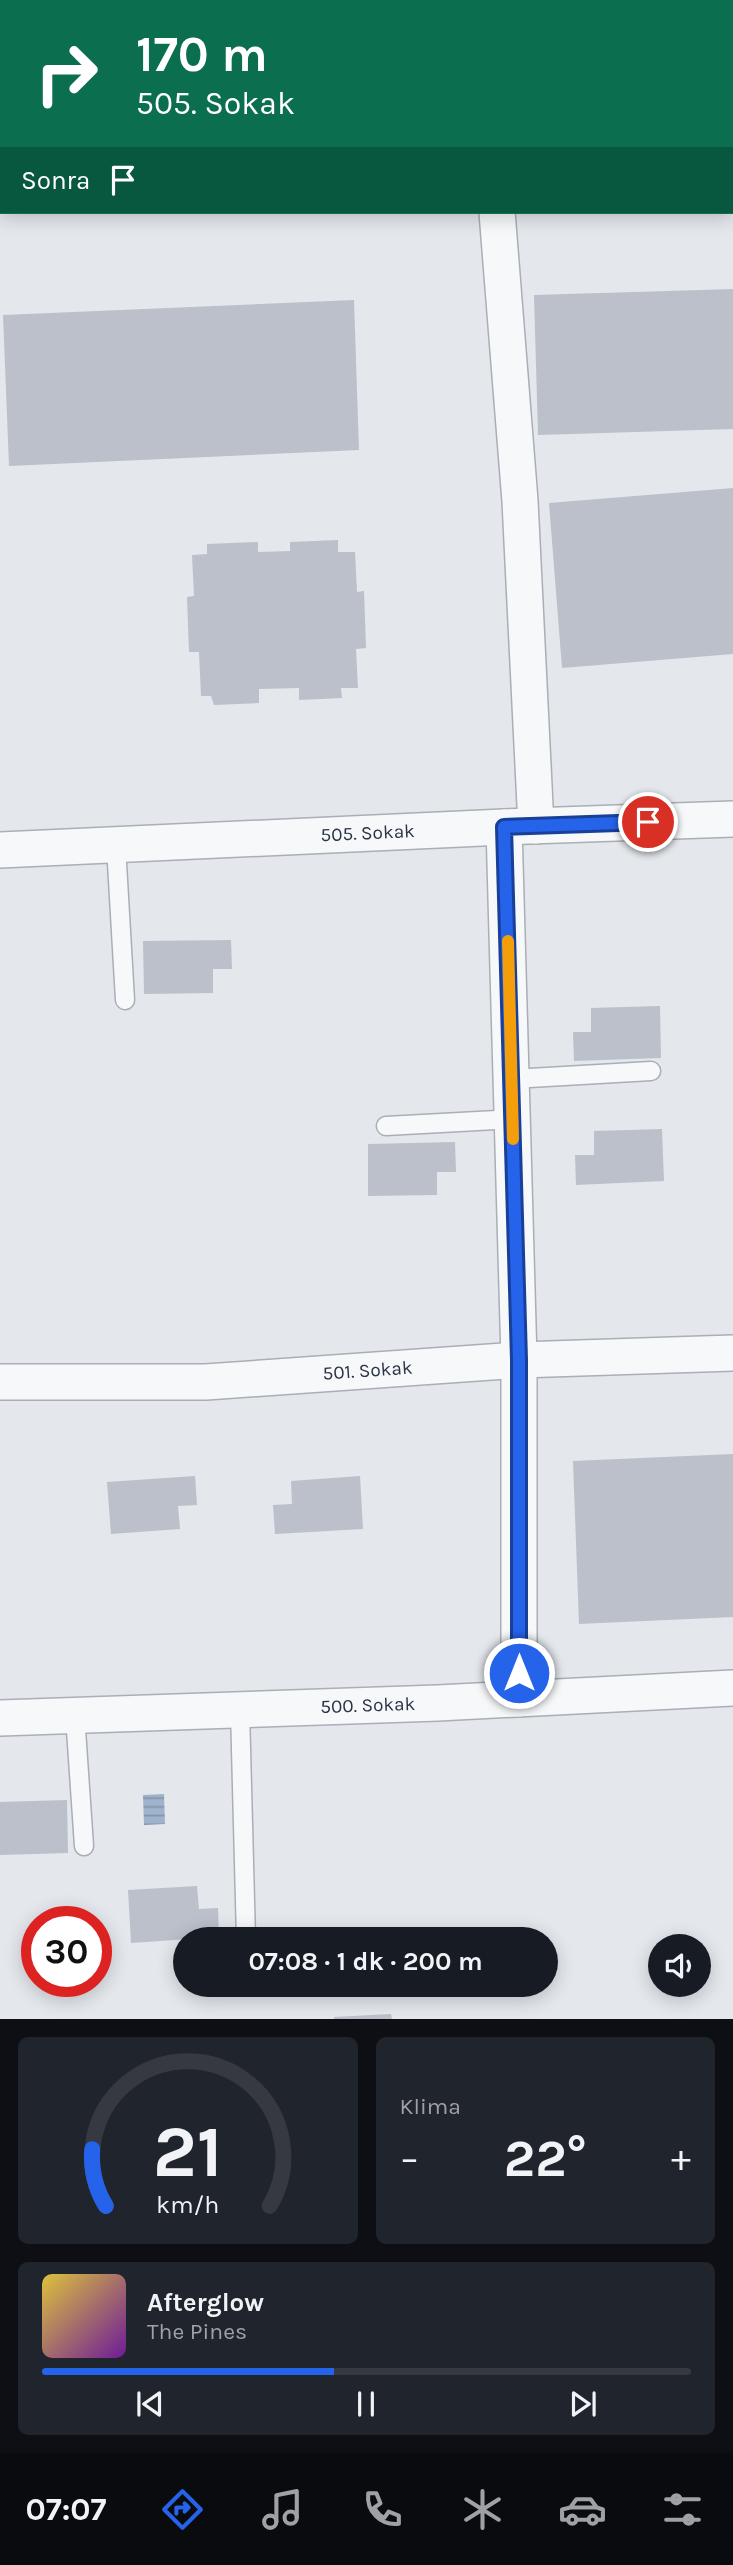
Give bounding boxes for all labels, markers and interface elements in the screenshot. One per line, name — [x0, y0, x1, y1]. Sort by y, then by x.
text: 170 m — [136, 26, 268, 83]
icon: right — [21, 28, 112, 119]
text: 505. Sokak — [136, 85, 295, 122]
icon: arrive — [104, 161, 142, 199]
text: Sonra — [21, 165, 90, 196]
pin — [618, 792, 678, 852]
icon: arrive — [629, 803, 667, 841]
street label: 505. Sokak — [320, 820, 416, 846]
street label: 501. Sokak — [322, 1356, 414, 1385]
position arrow — [482, 1636, 556, 1710]
street label: 500. Sokak — [320, 1693, 416, 1718]
speed limit sign: 30 — [21, 1906, 112, 1997]
map controls — [648, 1934, 711, 1997]
button: sound — [648, 1934, 711, 1997]
text: 07:08 · 1 dk · 200 m — [248, 1946, 483, 1977]
text: Klima — [400, 2093, 461, 2120]
text: 21 — [153, 2110, 223, 2195]
text: 22° — [504, 2128, 587, 2189]
text: − — [400, 2136, 419, 2181]
text: + — [671, 2136, 691, 2181]
text: km/h — [156, 2190, 219, 2219]
text: Afterglow — [147, 2287, 264, 2318]
text: The Pines — [147, 2318, 247, 2345]
icon: previous — [131, 2385, 169, 2423]
icon: pause — [347, 2385, 385, 2423]
icon: next — [564, 2385, 602, 2423]
icon: directions — [158, 2485, 207, 2534]
icon: music — [258, 2485, 307, 2534]
icon: phone — [358, 2485, 407, 2534]
icon: climate — [458, 2485, 507, 2534]
icon: car — [558, 2485, 607, 2534]
icon: filters — [658, 2485, 707, 2534]
text: 07:07 — [26, 2491, 107, 2528]

